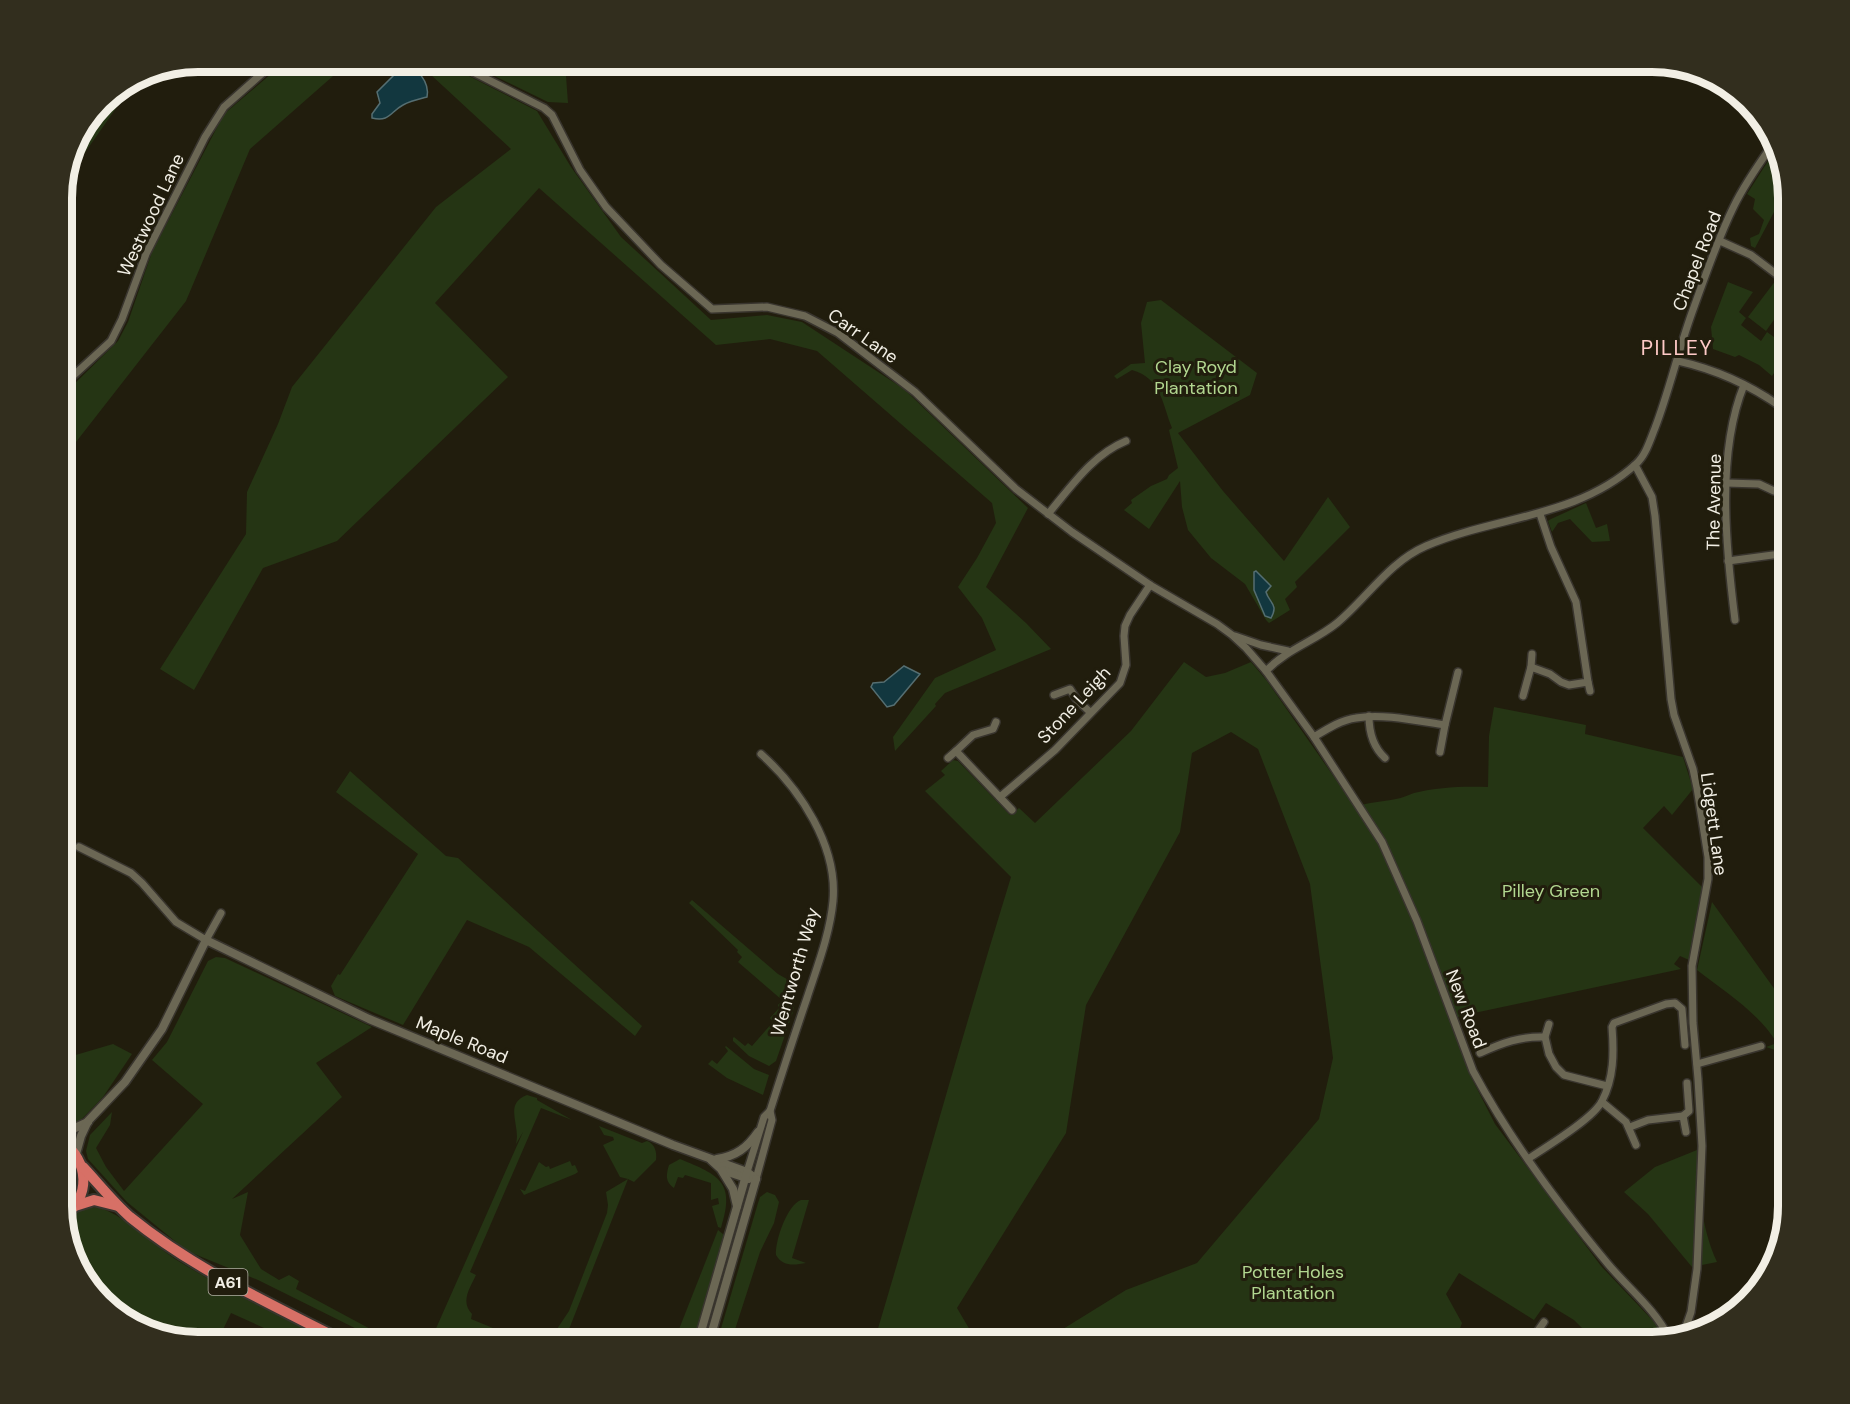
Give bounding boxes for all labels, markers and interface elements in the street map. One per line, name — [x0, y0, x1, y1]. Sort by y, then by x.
street label: Westwood Lane — [112, 150, 190, 280]
street label: Chapel Road — [1667, 208, 1727, 314]
street label: Carr Lane — [823, 303, 903, 369]
district label: PILLEY — [1641, 334, 1713, 362]
park label: Clay Royd Plantation — [1154, 355, 1238, 400]
street label: The Avenue — [1701, 453, 1727, 551]
street label: Stone Leigh — [1032, 661, 1116, 749]
street label: Lidgett Lane — [1695, 771, 1733, 877]
park label: Pilley Green — [1502, 879, 1600, 903]
street label: Wentworth Way — [765, 905, 825, 1039]
street label: New Road — [1440, 966, 1492, 1052]
street label: Maple Road — [412, 1011, 512, 1069]
park label: Potter Holes Plantation — [1242, 1260, 1344, 1305]
road number: A61 — [208, 1269, 248, 1295]

